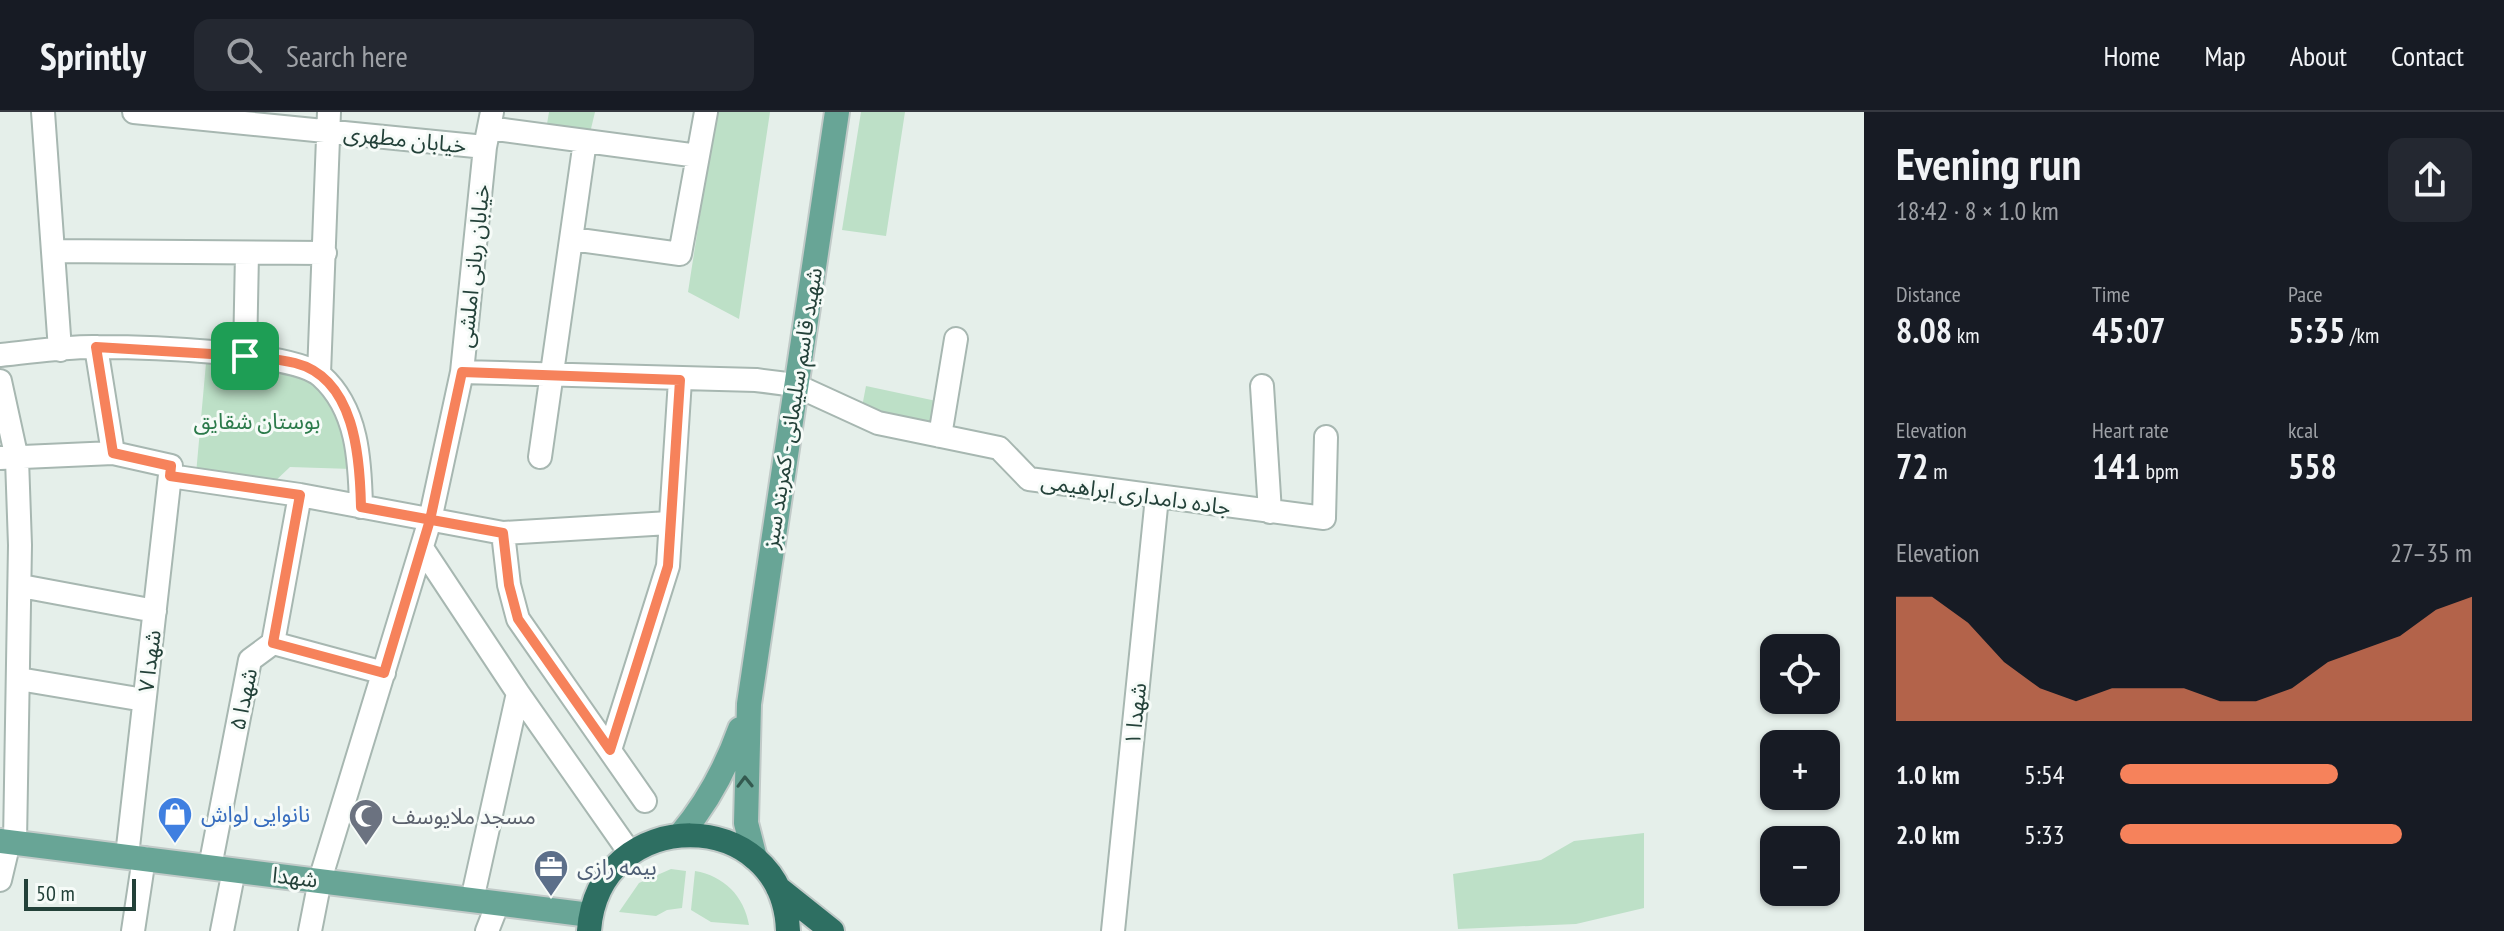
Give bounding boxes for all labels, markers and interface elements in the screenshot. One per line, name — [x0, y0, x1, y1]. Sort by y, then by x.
search box — [194, 19, 754, 91]
text: Sprintly — [40, 31, 146, 80]
icon: search — [222, 33, 266, 77]
text: Search here — [286, 36, 408, 75]
text: Home — [2104, 37, 2160, 74]
text: Map — [2204, 37, 2246, 74]
text: About — [2290, 37, 2347, 74]
text: Contact — [2391, 37, 2464, 74]
street label: خیابان مطهری — [342, 119, 468, 159]
text: Evening run — [1896, 135, 2081, 192]
button: share — [2388, 138, 2472, 222]
street label: خیابان ربانی املشی — [450, 183, 496, 349]
text: 18:42 · 8 × 1.0 km — [1896, 194, 2059, 227]
street label: شهید قاسم سلیمانی - کمربند سبز — [756, 266, 831, 552]
text: Distance — [1896, 280, 1961, 308]
text: Time — [2092, 280, 2130, 308]
text: Pace — [2288, 280, 2323, 308]
text: 8.08 — [1896, 308, 1952, 352]
text: 45:07 — [2092, 308, 2166, 352]
text: 5:35 — [2288, 308, 2345, 352]
text: km — [1952, 321, 1980, 349]
text: /km — [2345, 321, 2379, 349]
pin — [211, 322, 279, 390]
icon: arrive — [223, 334, 267, 378]
park label: بوستان شقایق — [194, 407, 320, 435]
text: Elevation — [1896, 416, 1967, 444]
text: Heart rate — [2092, 416, 2169, 444]
text: kcal — [2288, 416, 2318, 444]
text: 72 — [1896, 444, 1929, 488]
text: 141 — [2092, 444, 2141, 488]
text: 558 — [2288, 444, 2337, 488]
text: m — [1929, 457, 1948, 485]
text: bpm — [2141, 457, 2179, 485]
street label: جاده دامداری ابراهیمی — [1039, 467, 1233, 521]
text: Elevation — [1896, 536, 1979, 569]
text: 27–35 m — [2390, 536, 2472, 569]
street label: شهدا ۷ — [131, 628, 167, 694]
map controls — [1760, 634, 1840, 906]
button: locate — [1760, 634, 1840, 714]
street label: شهدا ۵ — [223, 665, 263, 733]
street label: شهدا ۱ — [1118, 681, 1152, 747]
button: + — [1760, 730, 1840, 810]
text: 1.0 km — [1896, 758, 1960, 791]
text: 5:54 — [2024, 758, 2064, 791]
one-way arrow — [737, 775, 754, 788]
shop icon: نانوایی لواش — [156, 795, 194, 845]
mosque icon: مسجد ملایوسف — [347, 797, 385, 847]
place label: نانوایی لواش — [201, 800, 310, 828]
place label: مسجد ملایوسف — [392, 802, 536, 830]
text: 2.0 km — [1896, 818, 1960, 851]
text: 5:33 — [2024, 818, 2064, 851]
button: − — [1760, 826, 1840, 906]
office icon: بیمه رازی — [532, 848, 570, 898]
place label: بیمه رازی — [577, 853, 657, 881]
street label: شهدا — [271, 860, 319, 894]
scale bar — [24, 875, 136, 911]
text: 50 m — [36, 879, 75, 907]

